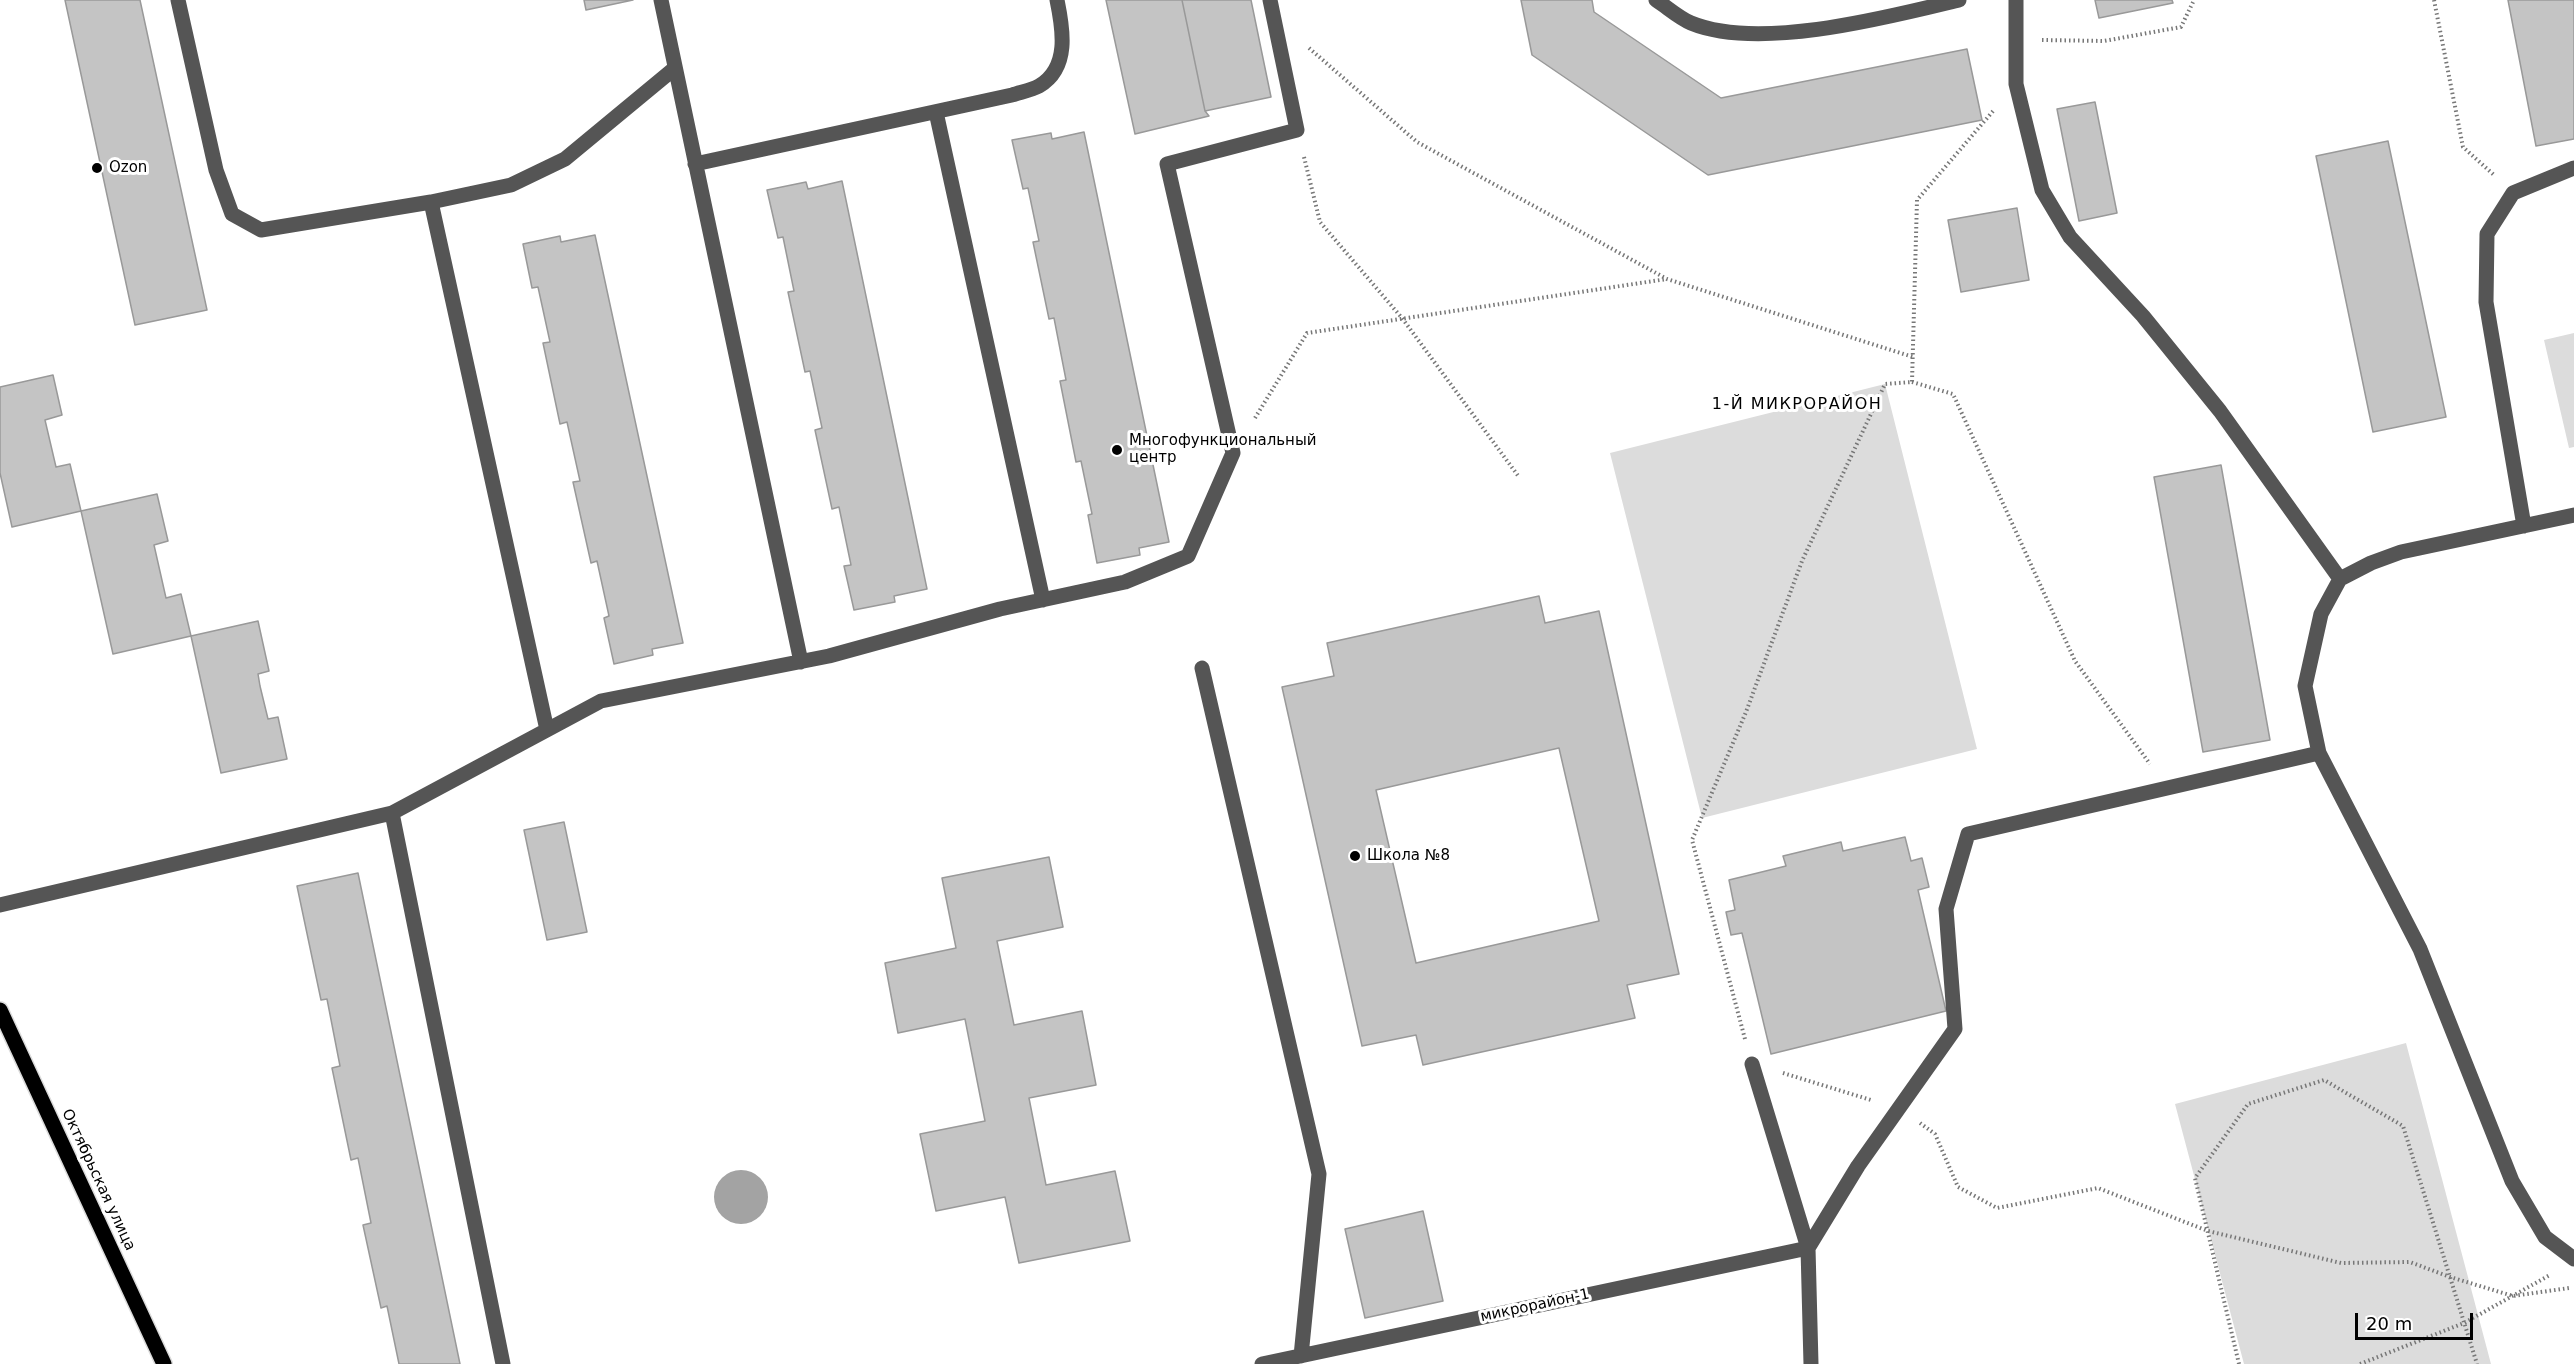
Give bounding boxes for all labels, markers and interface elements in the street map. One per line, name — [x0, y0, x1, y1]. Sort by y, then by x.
place label: Ozon — [109, 159, 147, 177]
marker: Ozon — [90, 161, 104, 175]
district label: 1-Й МИКРОРАЙОН — [1712, 395, 1882, 415]
place label: Многофункциональный центр — [1129, 432, 1317, 467]
marker: Многофункциональный центр — [1110, 443, 1124, 457]
place label: Школа №8 — [1367, 847, 1450, 865]
marker: Школа №8 — [1348, 849, 1362, 863]
street label: Октябрьская улица — [57, 1106, 139, 1254]
street label: микрорайон-1 — [1479, 1286, 1591, 1326]
scale bar — [2358, 1301, 2476, 1339]
text: 20 m — [2366, 1313, 2412, 1334]

